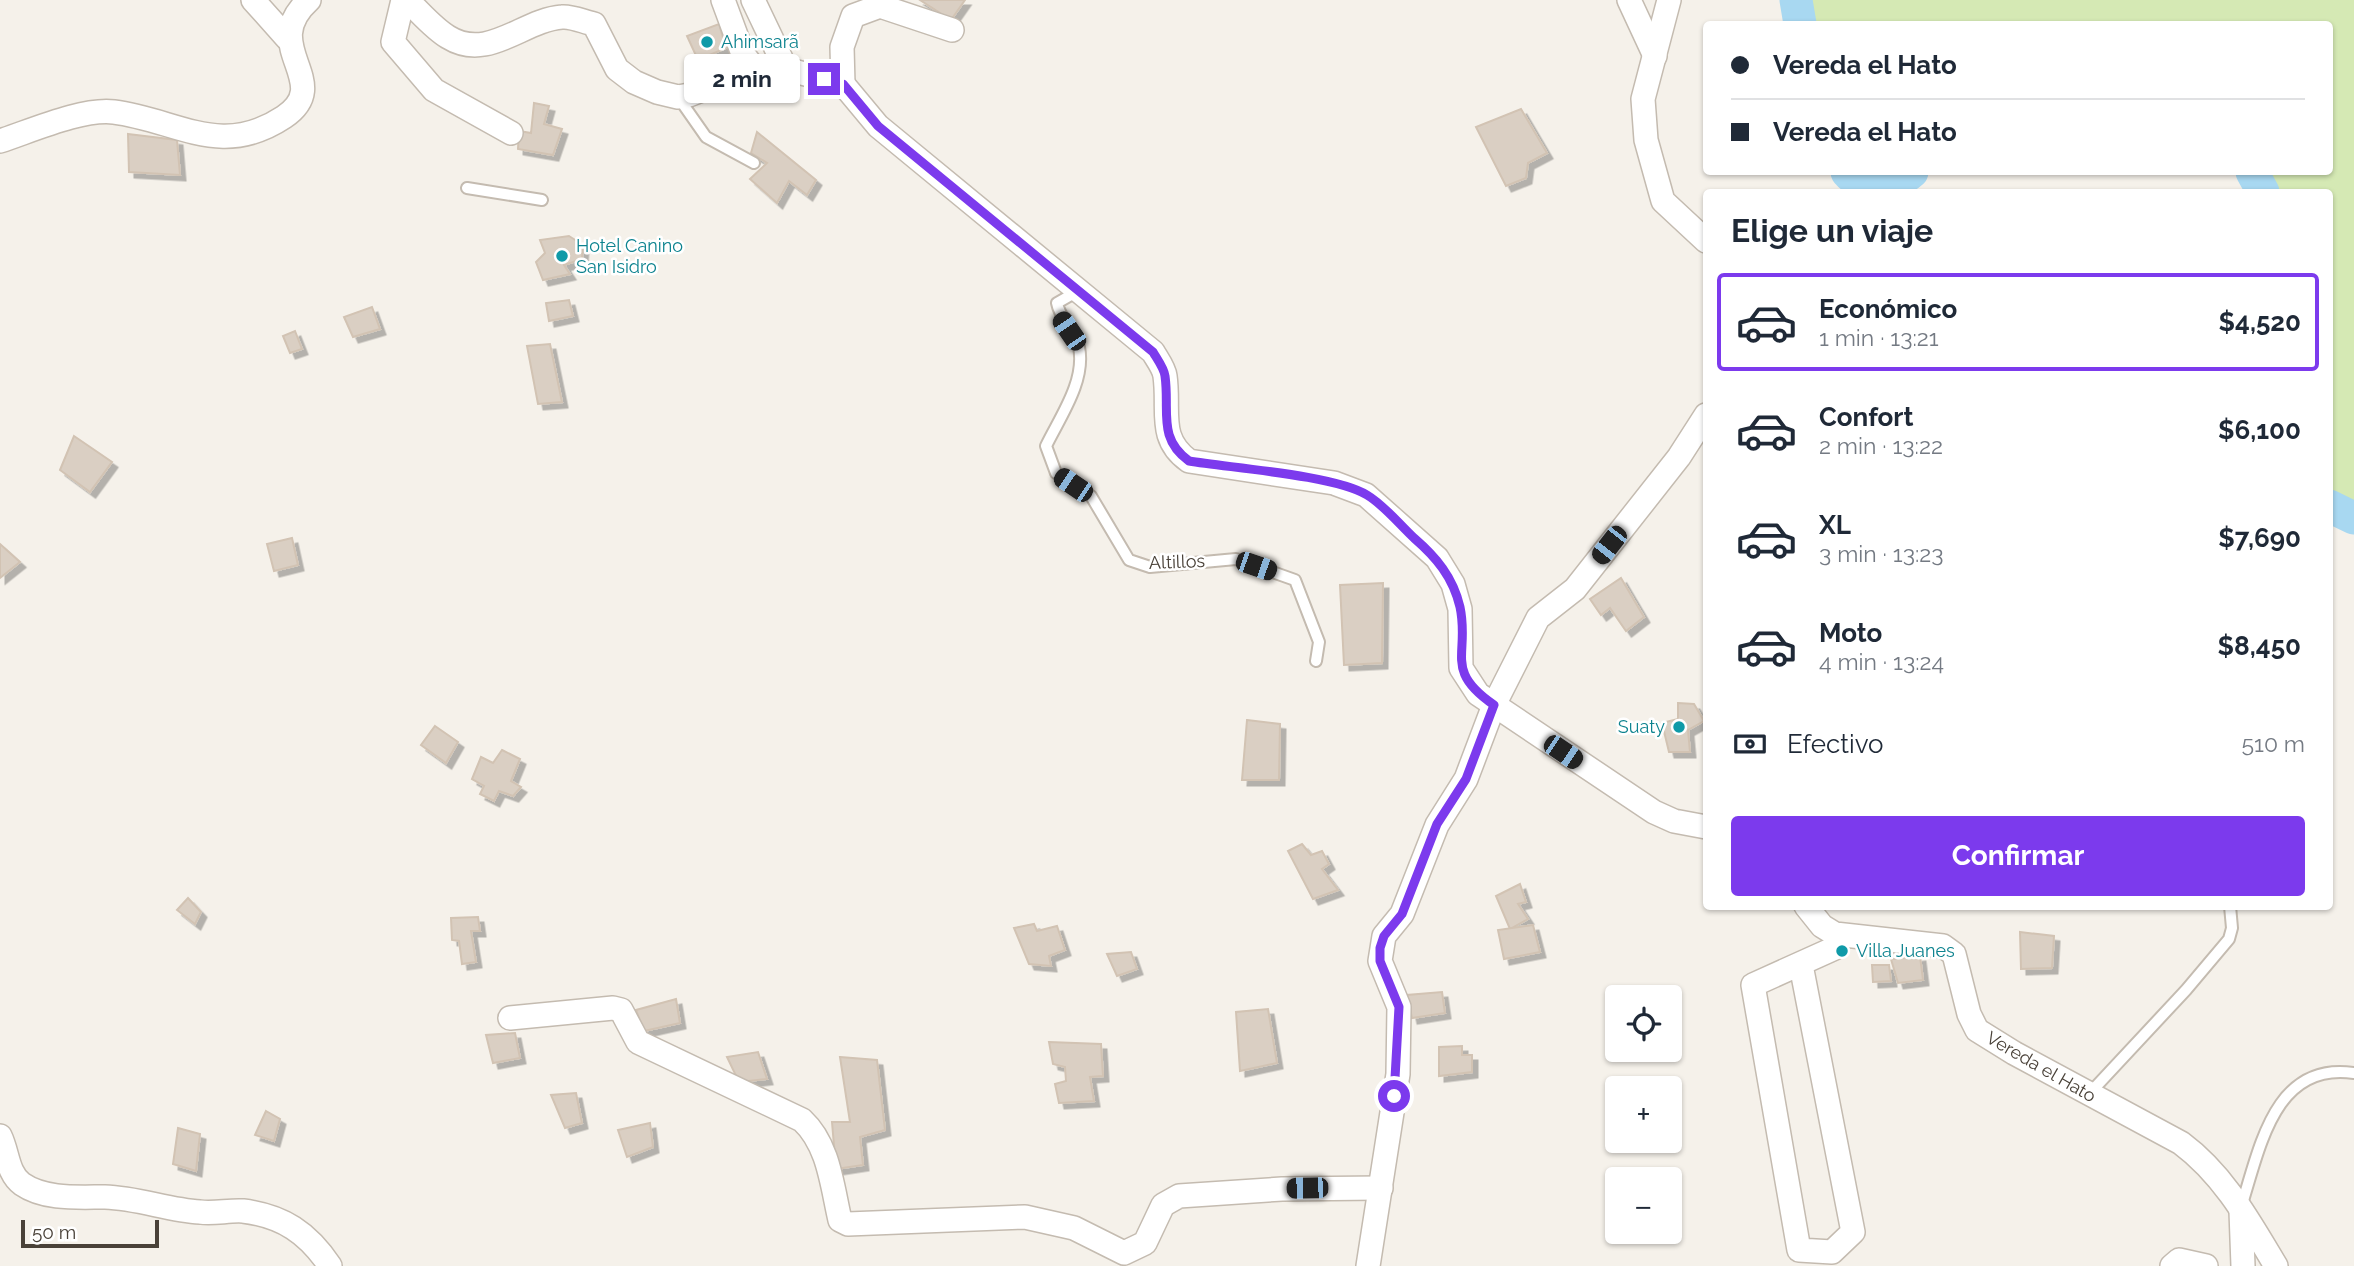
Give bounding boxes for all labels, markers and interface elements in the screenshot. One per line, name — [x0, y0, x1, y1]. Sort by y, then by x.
place label: Ahimsarã — [721, 31, 799, 52]
marker: Ahimsarã — [699, 34, 715, 50]
text: Vereda el Hato — [1773, 50, 1957, 80]
callout: 2 min — [684, 55, 800, 104]
route end — [808, 63, 840, 95]
text: 2 min — [712, 65, 772, 92]
text: Vereda el Hato — [1773, 117, 1957, 147]
text: Elige un viaje — [1731, 212, 1933, 249]
place label: Hotel Canino San Isidro — [576, 235, 683, 277]
marker: Hotel Canino San Isidro — [554, 248, 570, 264]
icon: car — [1735, 291, 1798, 354]
text: Económico — [1819, 294, 1957, 324]
text: $4,520 — [2219, 307, 2301, 337]
car — [1049, 308, 1090, 354]
text: 1 min · 13:21 — [1819, 324, 1939, 351]
icon: car — [1735, 399, 1798, 462]
text: Confort — [1819, 402, 1913, 432]
text: $6,100 — [2218, 415, 2301, 445]
text: 2 min · 13:22 — [1819, 432, 1943, 459]
car — [1050, 465, 1097, 505]
icon: car — [1735, 507, 1798, 570]
text: XL — [1819, 510, 1851, 540]
car — [1588, 522, 1631, 568]
text: $7,690 — [2218, 523, 2301, 553]
text: 3 min · 13:23 — [1819, 540, 1944, 567]
car — [1233, 549, 1280, 583]
street label: Altillos — [1149, 550, 1206, 573]
icon: car — [1735, 615, 1798, 678]
text: Moto — [1819, 618, 1882, 648]
text: $8,450 — [2218, 631, 2301, 661]
text: 4 min · 13:24 — [1819, 648, 1944, 675]
place label: Suaty — [1618, 716, 1665, 737]
marker: Suaty — [1671, 719, 1687, 735]
icon: cash — [1731, 725, 1769, 763]
text: Efectivo — [1787, 729, 1884, 759]
text: 510 m — [2242, 730, 2305, 757]
car — [1540, 732, 1587, 772]
button: Confirmar — [1731, 816, 2305, 896]
place label: Villa Juanes — [1856, 940, 1955, 961]
marker: Villa Juanes — [1834, 943, 1850, 959]
map controls — [1605, 985, 1682, 1244]
button: locate — [1605, 985, 1682, 1062]
street label: Vereda el Hato — [1983, 1027, 2100, 1107]
button: + — [1605, 1076, 1682, 1153]
route start — [1378, 1080, 1410, 1112]
button: − — [1605, 1167, 1682, 1244]
car — [1286, 1177, 1329, 1199]
scale bar — [21, 1217, 159, 1249]
text: 50 m — [32, 1221, 76, 1243]

